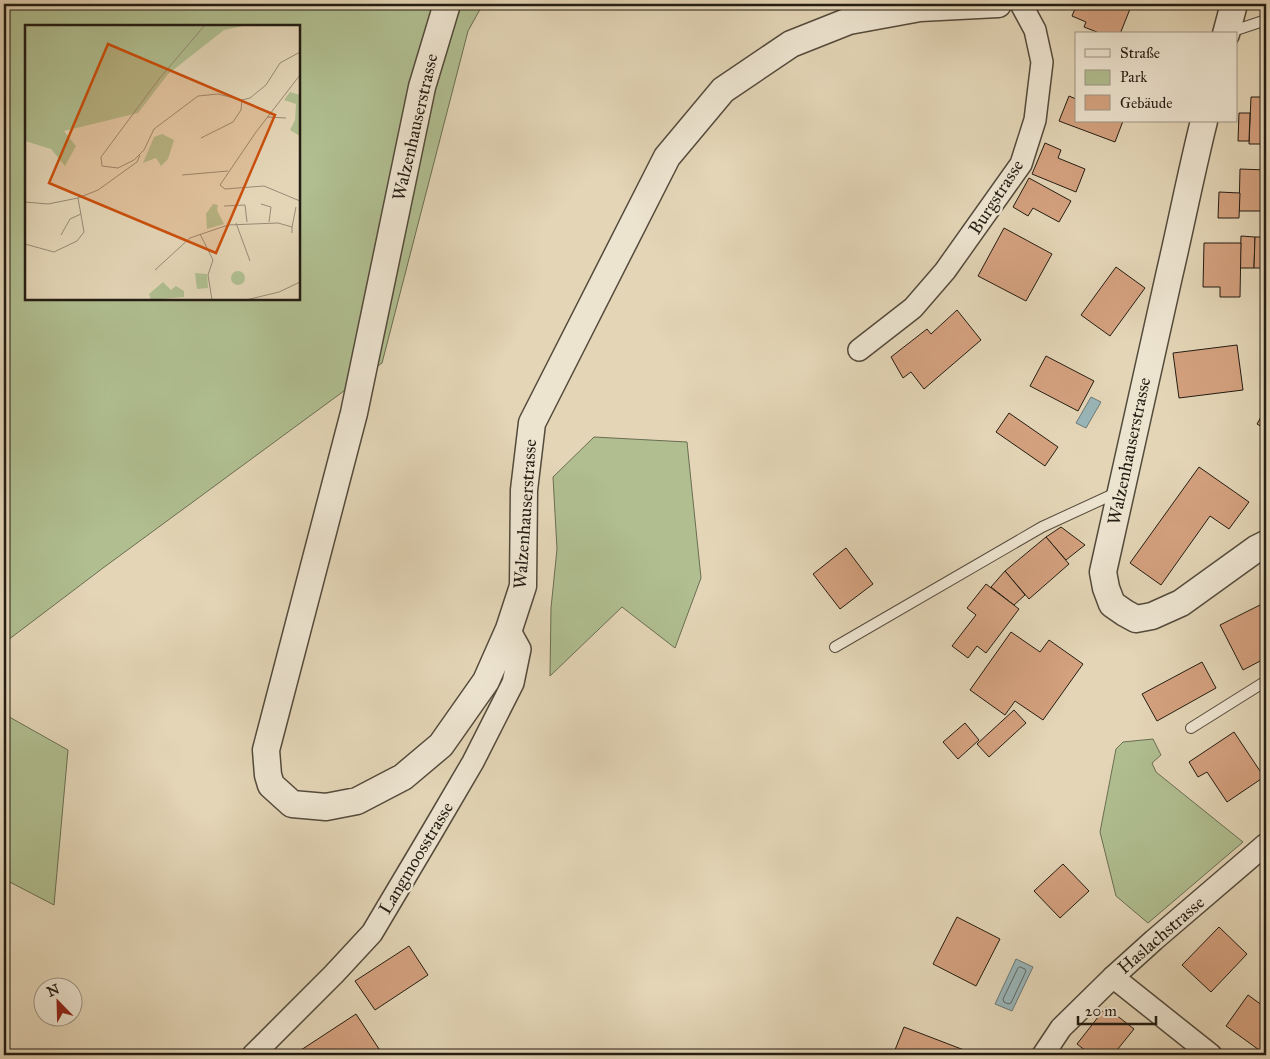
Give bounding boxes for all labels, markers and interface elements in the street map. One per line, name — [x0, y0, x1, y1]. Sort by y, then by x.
inset map — [25, 25, 300, 300]
legend — [1075, 32, 1238, 122]
text: Straße — [1120, 44, 1160, 62]
street label: Walzenhauserstrasse — [387, 51, 443, 203]
text: Park — [1120, 68, 1147, 86]
text: Gebäude — [1120, 94, 1173, 112]
street label: Burgstrasse — [964, 156, 1029, 239]
street label: Walzenhauserstrasse — [1103, 375, 1155, 527]
street label: Walzenhauserstrasse — [509, 438, 541, 590]
street label: Langmoosstrasse — [374, 798, 459, 919]
street label: Haslachstrasse — [1113, 891, 1209, 979]
north arrow — [32, 976, 82, 1026]
text: N — [44, 980, 62, 1001]
scale bar — [1078, 994, 1155, 1026]
text: 20 m — [1085, 1002, 1117, 1020]

